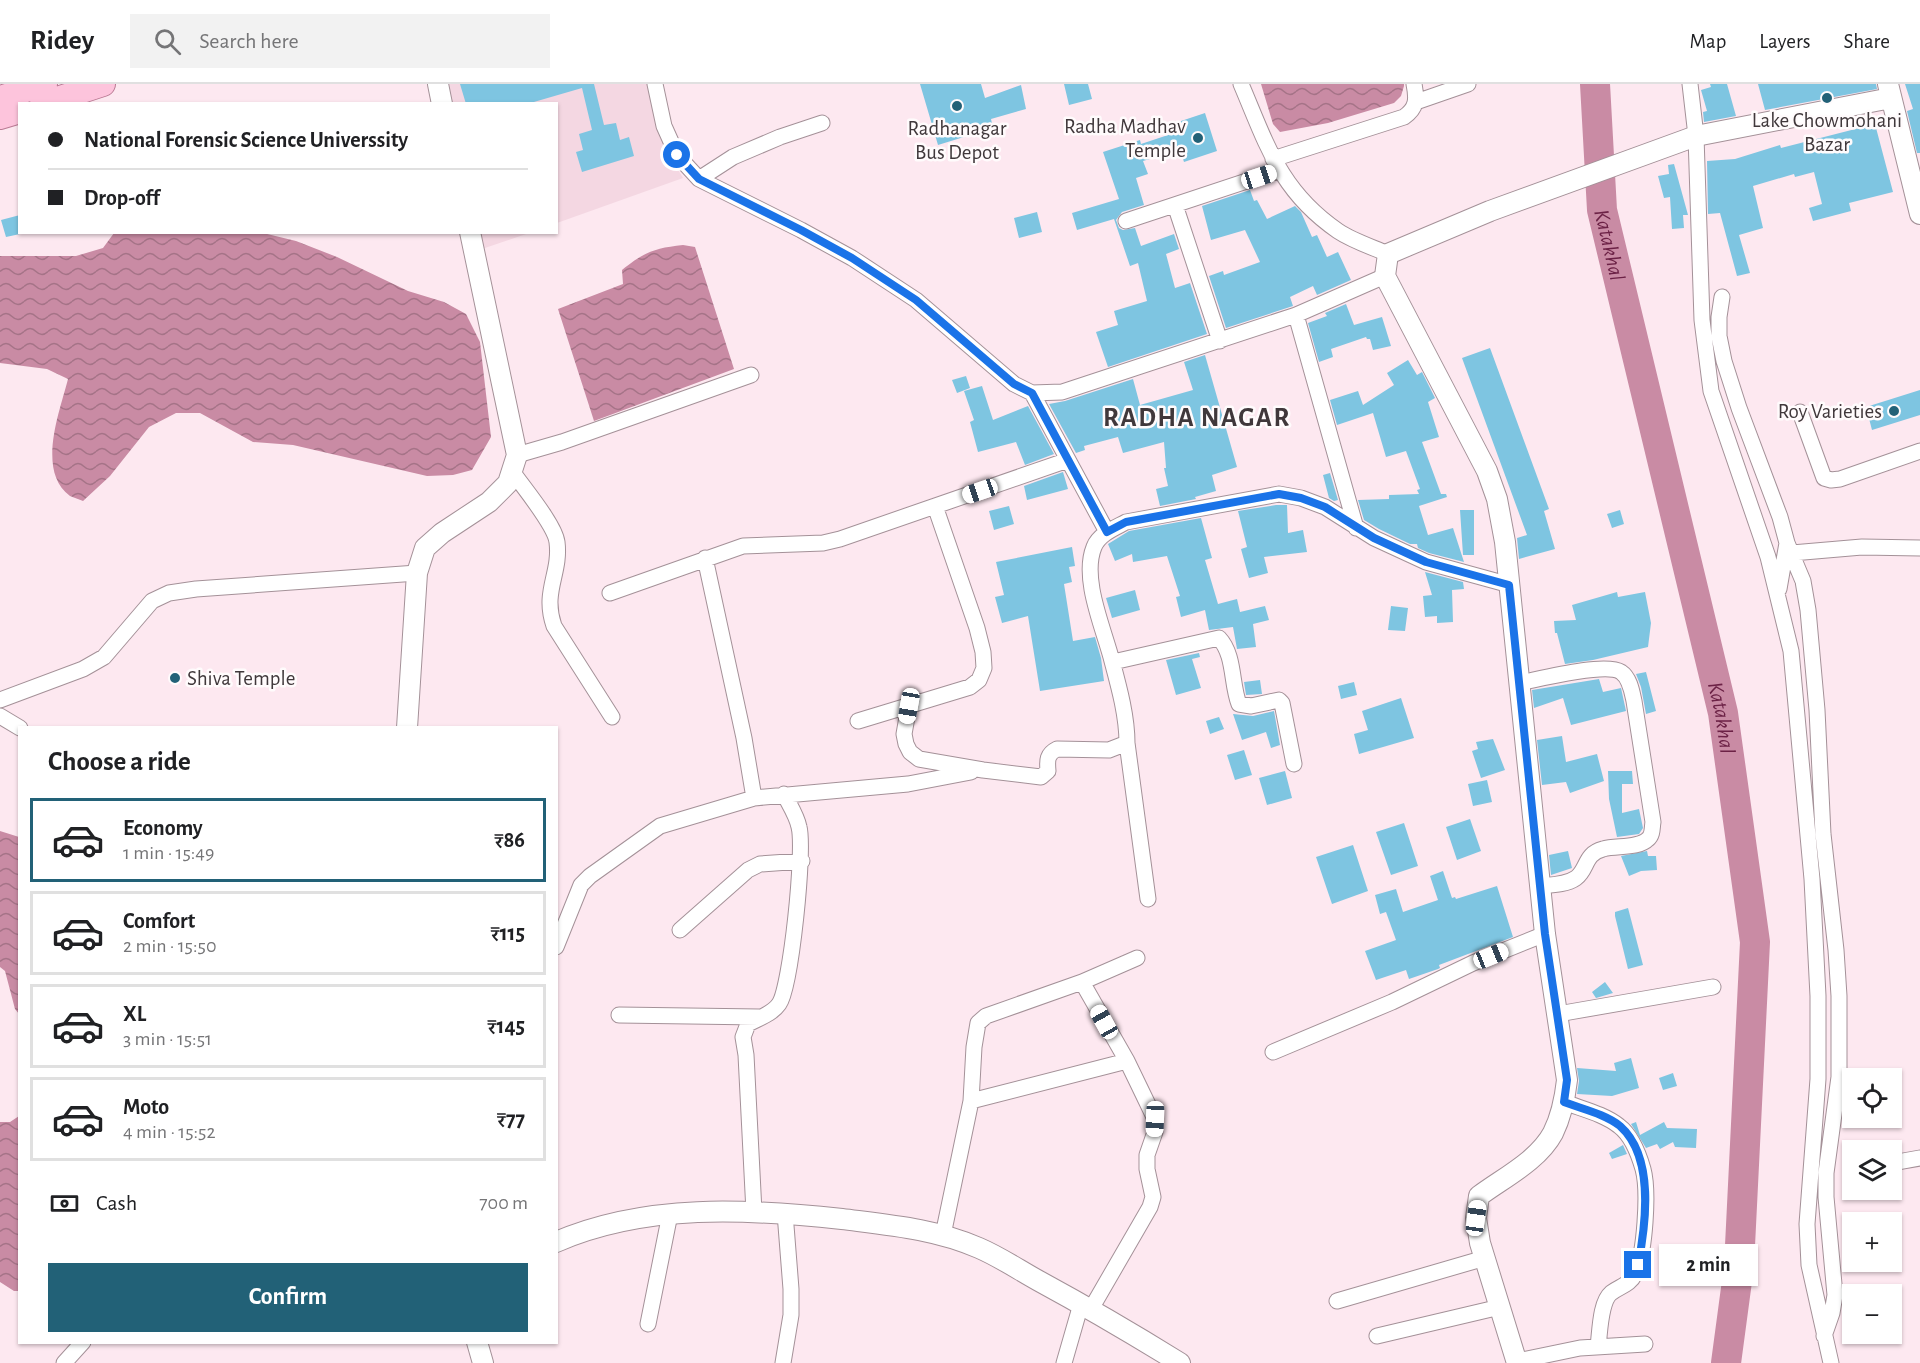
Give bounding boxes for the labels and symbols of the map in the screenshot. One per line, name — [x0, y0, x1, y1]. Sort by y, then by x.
marker: Lake Chowmohani Bazar — [1820, 91, 1834, 105]
marker: Radhanagar Bus Depot — [950, 99, 964, 113]
place label: Lake Chowmohani Bazar — [1752, 110, 1902, 155]
place label: Radha Madhav Temple — [1064, 116, 1186, 161]
place label: Radhanagar Bus Depot — [908, 118, 1007, 163]
marker: Radha Madhav Temple — [1191, 131, 1205, 145]
route start — [663, 141, 690, 168]
car — [1239, 163, 1279, 191]
water label: Katakhal — [1590, 207, 1629, 283]
place label: Roy Varieties — [1778, 401, 1882, 422]
district label: RADHA NAGAR — [1103, 404, 1291, 431]
marker: Roy Varieties — [1887, 404, 1901, 418]
car — [960, 477, 1000, 505]
place label: Shiva Temple — [187, 668, 295, 689]
marker: Shiva Temple — [168, 671, 182, 685]
water label: Katakhal — [1704, 680, 1739, 755]
car — [897, 687, 921, 725]
car — [1471, 941, 1511, 971]
car — [1087, 1002, 1121, 1042]
car — [1145, 1101, 1165, 1137]
car — [1465, 1199, 1487, 1237]
callout: 2 min — [1659, 1244, 1758, 1286]
route end — [1624, 1251, 1651, 1278]

